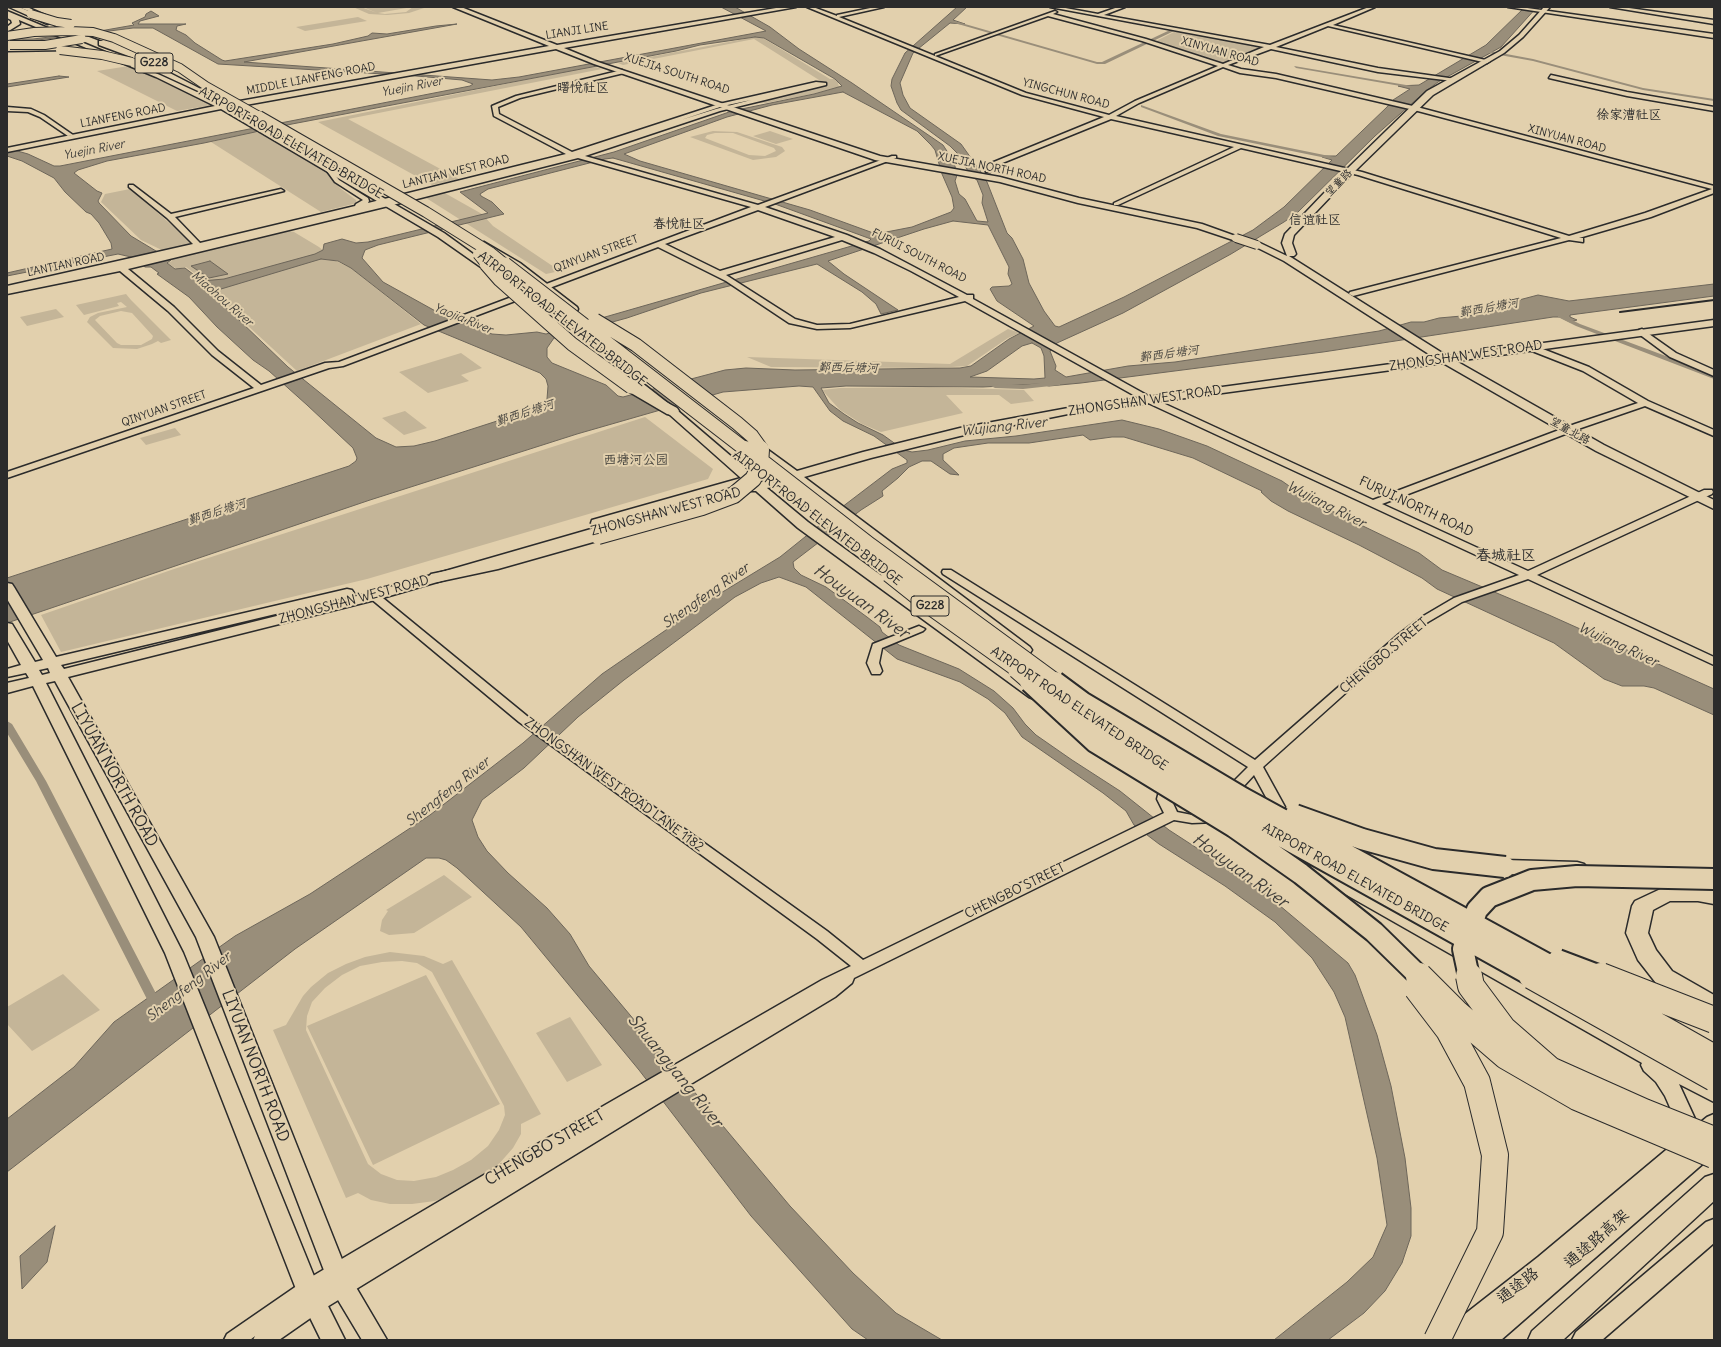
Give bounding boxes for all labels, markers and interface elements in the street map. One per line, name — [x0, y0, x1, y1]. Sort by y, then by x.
street label: LIANJI LINE — [545, 20, 609, 42]
street label: XINYUAN ROAD — [1180, 35, 1260, 69]
street label: XUEJIA SOUTH ROAD — [623, 51, 731, 97]
road number: G228 — [135, 53, 173, 73]
street label: MIDDLE LIANFENG ROAD — [245, 60, 377, 98]
water label: Yuejin River — [380, 74, 444, 100]
street label: YINGCHUN ROAD — [1021, 76, 1111, 112]
district label: 曙悦社区 — [557, 80, 609, 96]
street label: AIRPORT ROAD ELEVATED BRIDGE — [196, 84, 386, 202]
street label: LIANFENG ROAD — [79, 101, 167, 131]
district label: 徐家漕社区 — [1597, 107, 1661, 123]
street label: XINYUAN ROAD — [1526, 122, 1608, 156]
water label: Yuejin River — [62, 137, 126, 163]
street label: XUEJIA NORTH ROAD — [937, 150, 1047, 186]
street label: LANTIAN WEST ROAD — [401, 152, 511, 192]
street label: 望童路 — [1323, 167, 1355, 199]
district label: 信谊社区 — [1289, 212, 1341, 228]
district label: 春悦社区 — [653, 216, 705, 232]
street label: FURUI SOUTH ROAD — [869, 226, 969, 286]
street label: QINYUAN STREET — [552, 233, 640, 275]
street label: AIRPORT ROAD ELEVATED BRIDGE — [474, 248, 650, 390]
street label: LANTIAN ROAD — [26, 250, 106, 280]
water label: Miaohou River — [188, 268, 256, 330]
water label: 鄞西后塘河 — [1458, 296, 1520, 320]
water label: Yaojia River — [432, 301, 494, 337]
street label: ZHONGSHAN WEST ROAD — [1388, 338, 1544, 374]
water label: 鄞西后塘河 — [1138, 343, 1200, 365]
water label: 鄞西后塘河 — [818, 360, 878, 376]
street label: ZHONGSHAN WEST ROAD — [1067, 383, 1223, 419]
street label: QINYUAN STREET — [120, 388, 208, 430]
water label: 鄞西后塘河 — [494, 397, 556, 429]
water label: Wujiang River — [960, 414, 1048, 440]
street label: 望童北路 — [1548, 415, 1592, 447]
street label: AIRPORT ROAD ELEVATED BRIDGE — [729, 447, 905, 589]
park label: 西塘河公园 — [604, 452, 668, 468]
street label: FURUI NORTH ROAD — [1356, 474, 1476, 540]
water label: Wujiang River — [1284, 478, 1368, 532]
street label: ZHONGSHAN WEST ROAD — [589, 484, 743, 540]
water label: 鄞西后塘河 — [186, 496, 248, 528]
district label: 春城社区 — [1476, 547, 1536, 565]
water label: Shengfeng River — [659, 560, 753, 632]
water label: Houyuan River — [809, 560, 913, 644]
street label: ZHONGSHAN WEST ROAD — [277, 572, 431, 628]
road number: G228 — [911, 596, 949, 616]
street label: CHENGBO STREET — [1337, 615, 1431, 697]
water label: Wujiang River — [1575, 619, 1661, 671]
street label: AIRPORT ROAD ELEVATED BRIDGE — [987, 644, 1171, 774]
street label: LIYUAN NORTH ROAD — [66, 700, 162, 850]
street label: ZHONGSHAN WEST ROAD LANE 1182 — [521, 715, 707, 855]
water label: Shengfeng River — [402, 754, 494, 830]
street label: AIRPORT ROAD ELEVATED BRIDGE — [1259, 820, 1451, 936]
water label: Houyuan River — [1188, 829, 1292, 913]
street label: CHENGBO STREET — [962, 860, 1068, 922]
water label: Shengfeng River — [143, 949, 235, 1025]
street label: LIYUAN NORTH ROAD — [217, 987, 293, 1145]
water label: Shuangyang River — [623, 1010, 727, 1132]
street label: CHENGBO STREET — [482, 1106, 608, 1190]
street label: 通途路高架 — [1561, 1206, 1633, 1272]
street label: 通途路 — [1493, 1264, 1543, 1308]

